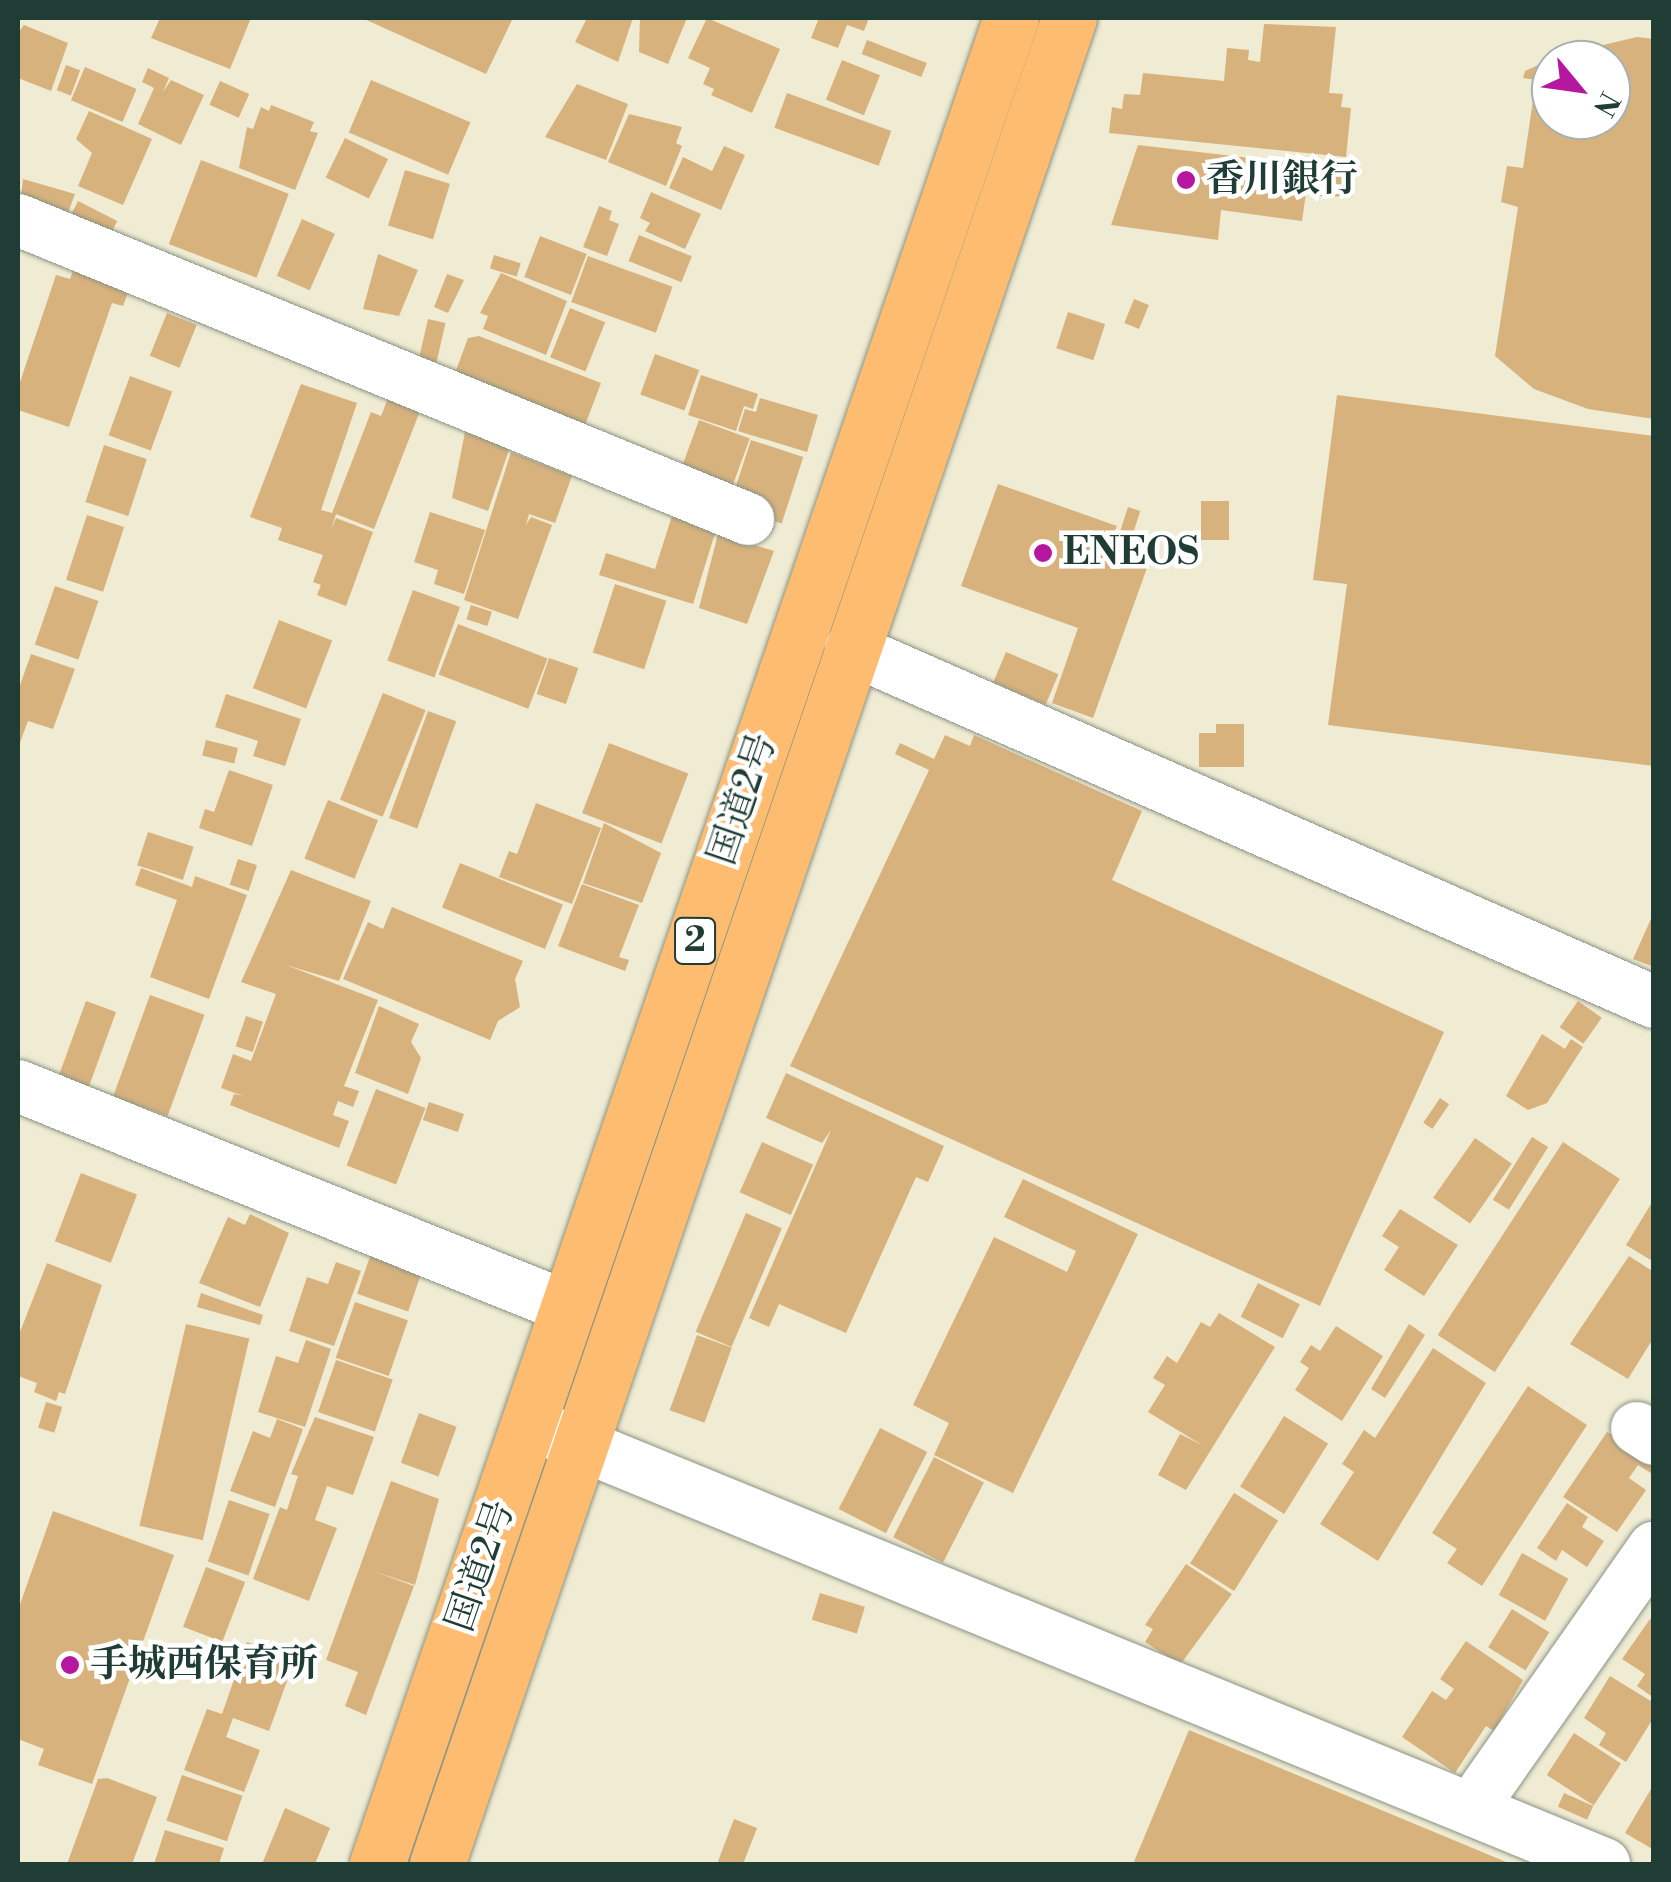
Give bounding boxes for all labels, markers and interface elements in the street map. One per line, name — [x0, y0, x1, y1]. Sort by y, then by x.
north arrow — [1531, 40, 1631, 140]
text: N — [1585, 86, 1627, 122]
place label: 香川銀行 — [1206, 157, 1358, 203]
marker: 香川銀行 — [1175, 169, 1197, 191]
place label: ENEOS — [1063, 530, 1199, 576]
marker: ENEOS — [1032, 542, 1054, 564]
street label: 国道2号 — [699, 727, 787, 871]
road number: 2 — [672, 911, 718, 971]
street label: 国道2号 — [437, 1494, 525, 1638]
place label: 手城西保育所 — [90, 1642, 318, 1688]
marker: 手城西保育所 — [59, 1654, 81, 1676]

